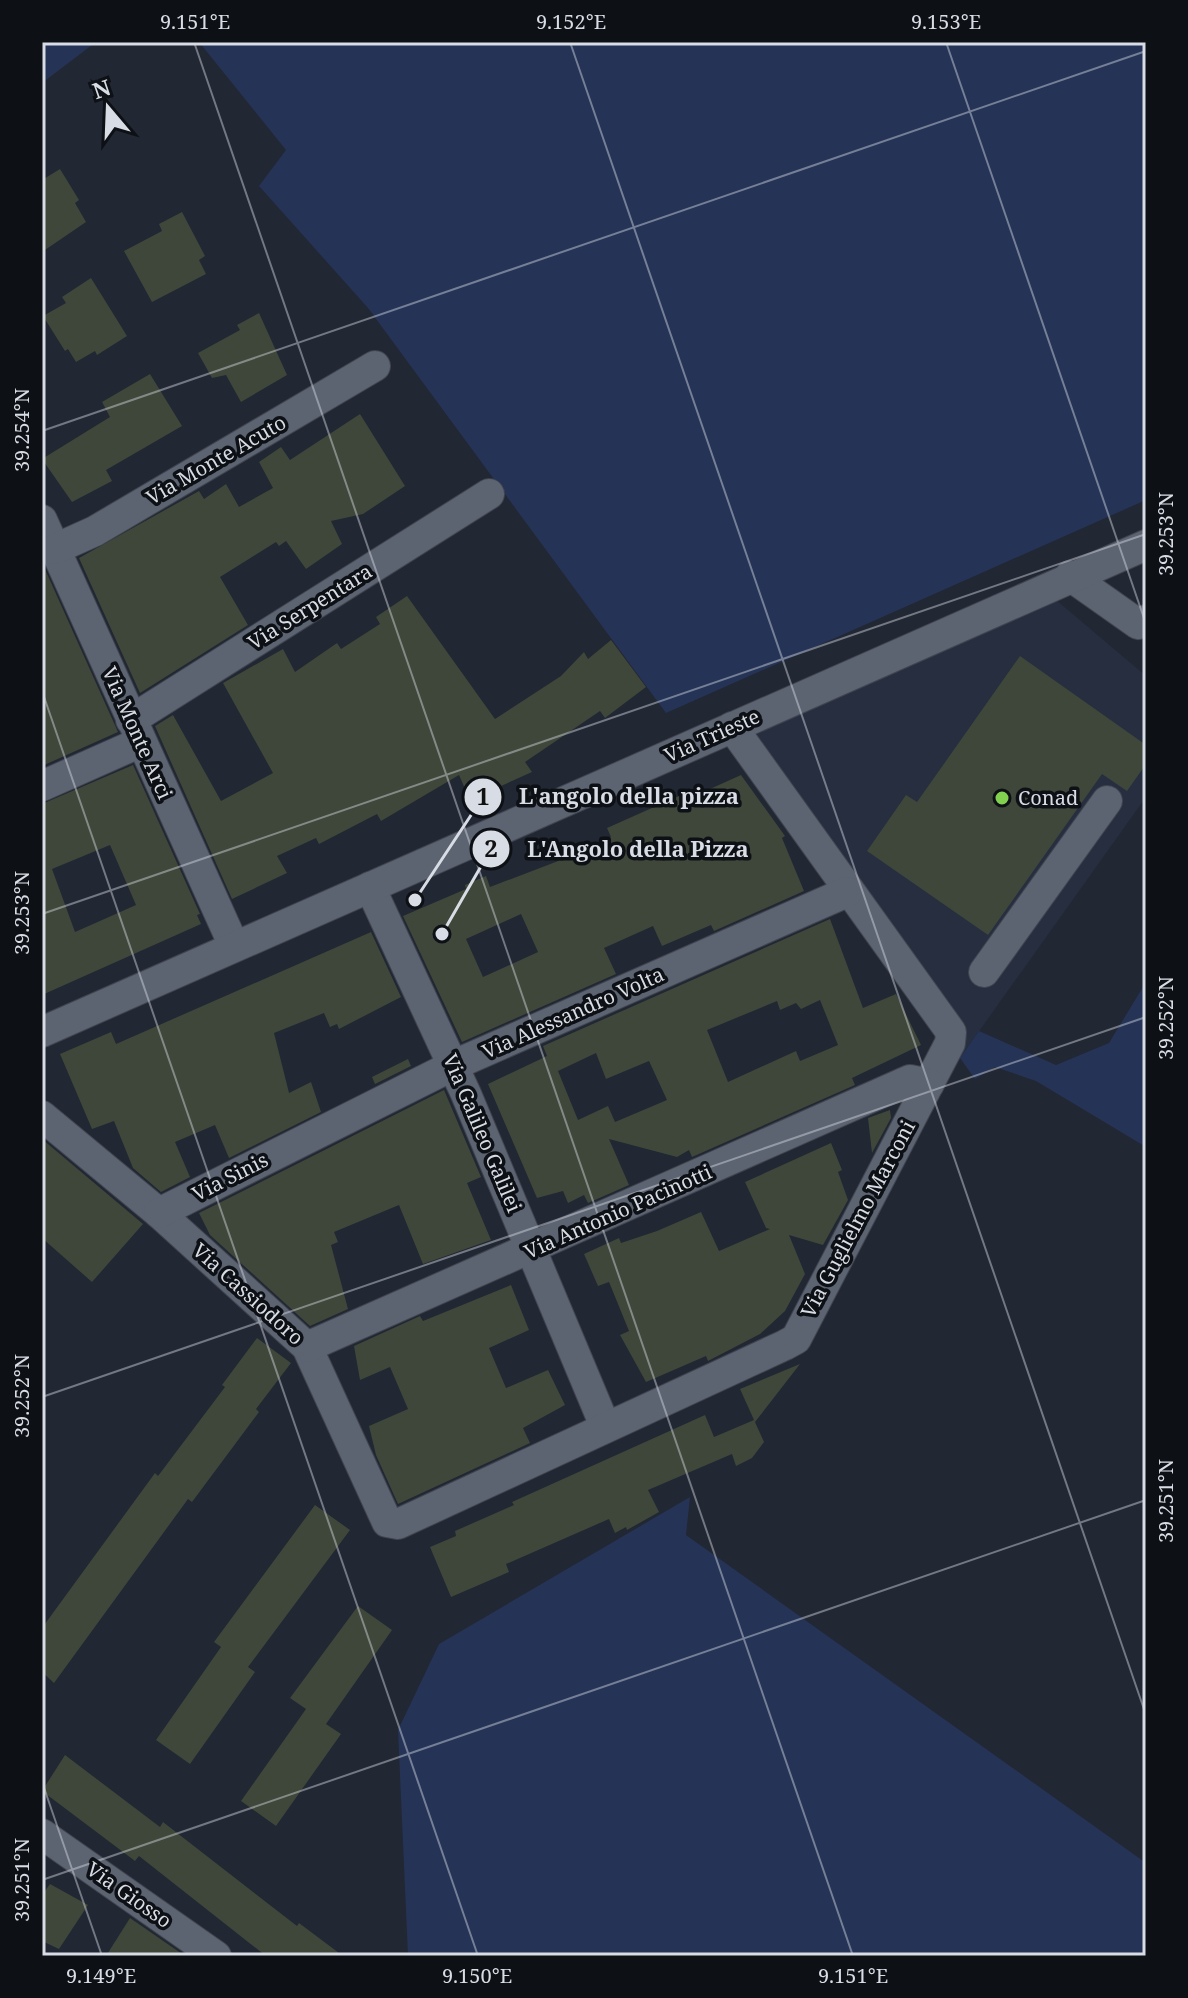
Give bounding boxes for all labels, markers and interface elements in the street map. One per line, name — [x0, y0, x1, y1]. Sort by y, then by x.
text: 9.151°E — [160, 8, 230, 35]
text: 9.152°E — [536, 8, 606, 35]
text: 9.153°E — [911, 8, 981, 35]
north arrow — [68, 68, 148, 148]
text: N — [88, 71, 114, 105]
text: 39.254°N — [8, 388, 35, 472]
street label: Via Monte Acuto — [141, 409, 291, 511]
text: 39.253°N — [1152, 492, 1179, 576]
street label: Via Serpentara — [242, 558, 377, 656]
street label: Via Monte Arci — [96, 662, 179, 804]
street label: Via Trieste — [660, 702, 764, 769]
callout: L'angolo della pizza — [463, 774, 755, 820]
text: 1 — [476, 779, 490, 812]
text: L'angolo della pizza — [519, 780, 739, 810]
place label: Conad — [1018, 784, 1078, 811]
marker: Conad — [993, 789, 1011, 807]
callout: L'Angolo della Pizza — [471, 826, 765, 872]
text: 2 — [484, 831, 498, 864]
text: L'Angolo della Pizza — [527, 833, 749, 863]
text: 39.253°N — [8, 871, 35, 955]
street label: Via Alessandro Volta — [478, 960, 668, 1065]
text: 39.252°N — [1152, 976, 1179, 1060]
street label: Via Galileo Galilei — [437, 1049, 528, 1217]
street label: Via Guglielmo Marconi — [794, 1115, 921, 1322]
street label: Via Sinis — [187, 1146, 272, 1207]
street label: Via Antonio Pacinotti — [520, 1158, 716, 1265]
street label: Via Cassiodoro — [187, 1237, 310, 1351]
text: 39.252°N — [8, 1354, 35, 1438]
text: 39.251°N — [1152, 1459, 1179, 1543]
text: 39.251°N — [8, 1838, 35, 1922]
street label: Via Giosso — [81, 1855, 177, 1934]
text: 9.149°E — [66, 1962, 136, 1989]
text: 9.150°E — [442, 1962, 512, 1989]
text: 9.151°E — [818, 1962, 888, 1989]

